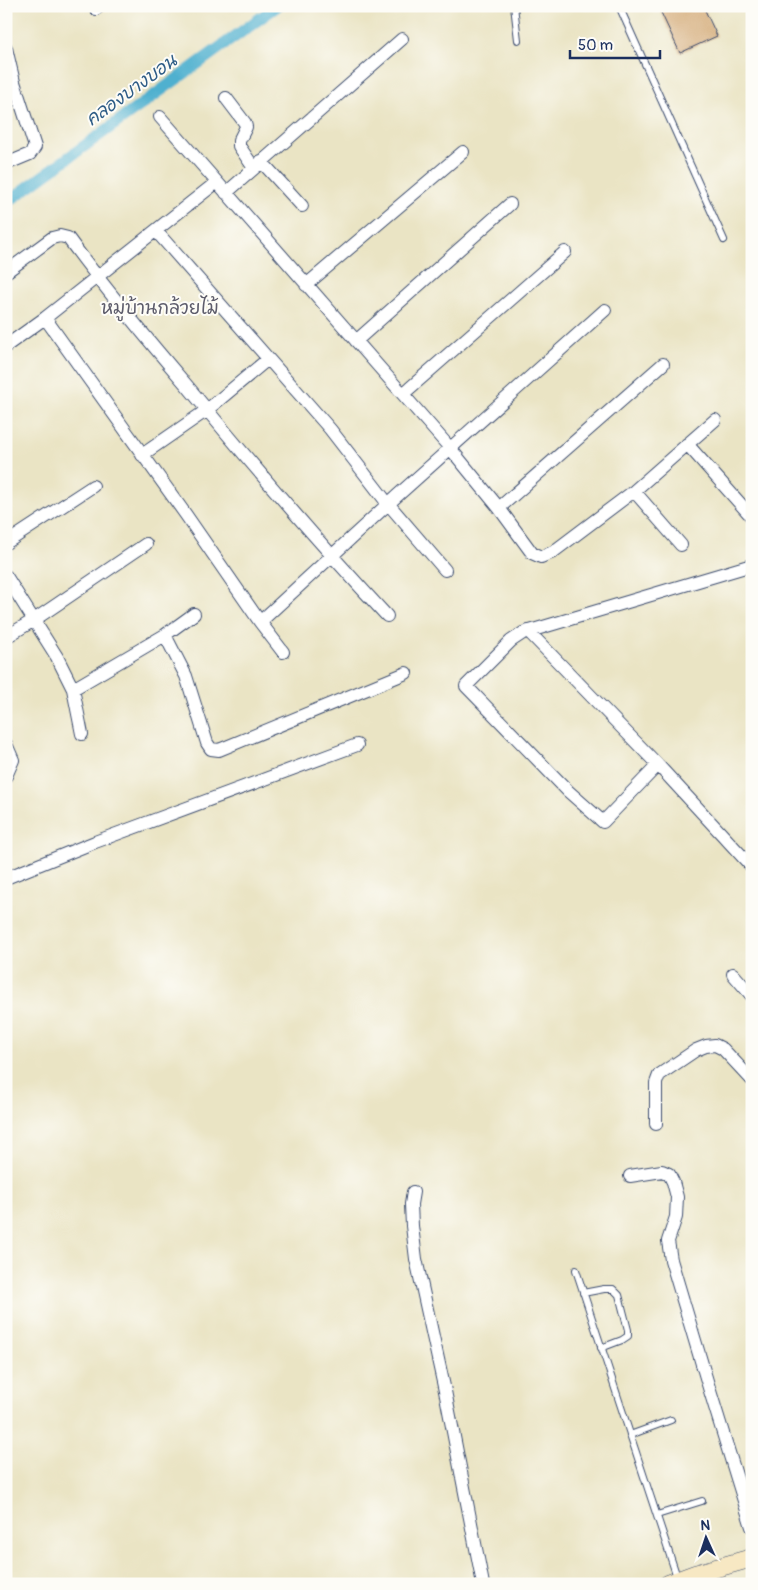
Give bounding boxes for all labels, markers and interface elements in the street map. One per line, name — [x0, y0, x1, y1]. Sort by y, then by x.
scale bar — [570, 28, 660, 60]
text: 50 m — [578, 36, 613, 55]
water label: คลองบางบอน — [81, 49, 182, 131]
district label: หมู่บ้านกล้วยไม้ — [101, 295, 219, 322]
north arrow — [680, 1512, 730, 1562]
text: N — [700, 1517, 711, 1534]

